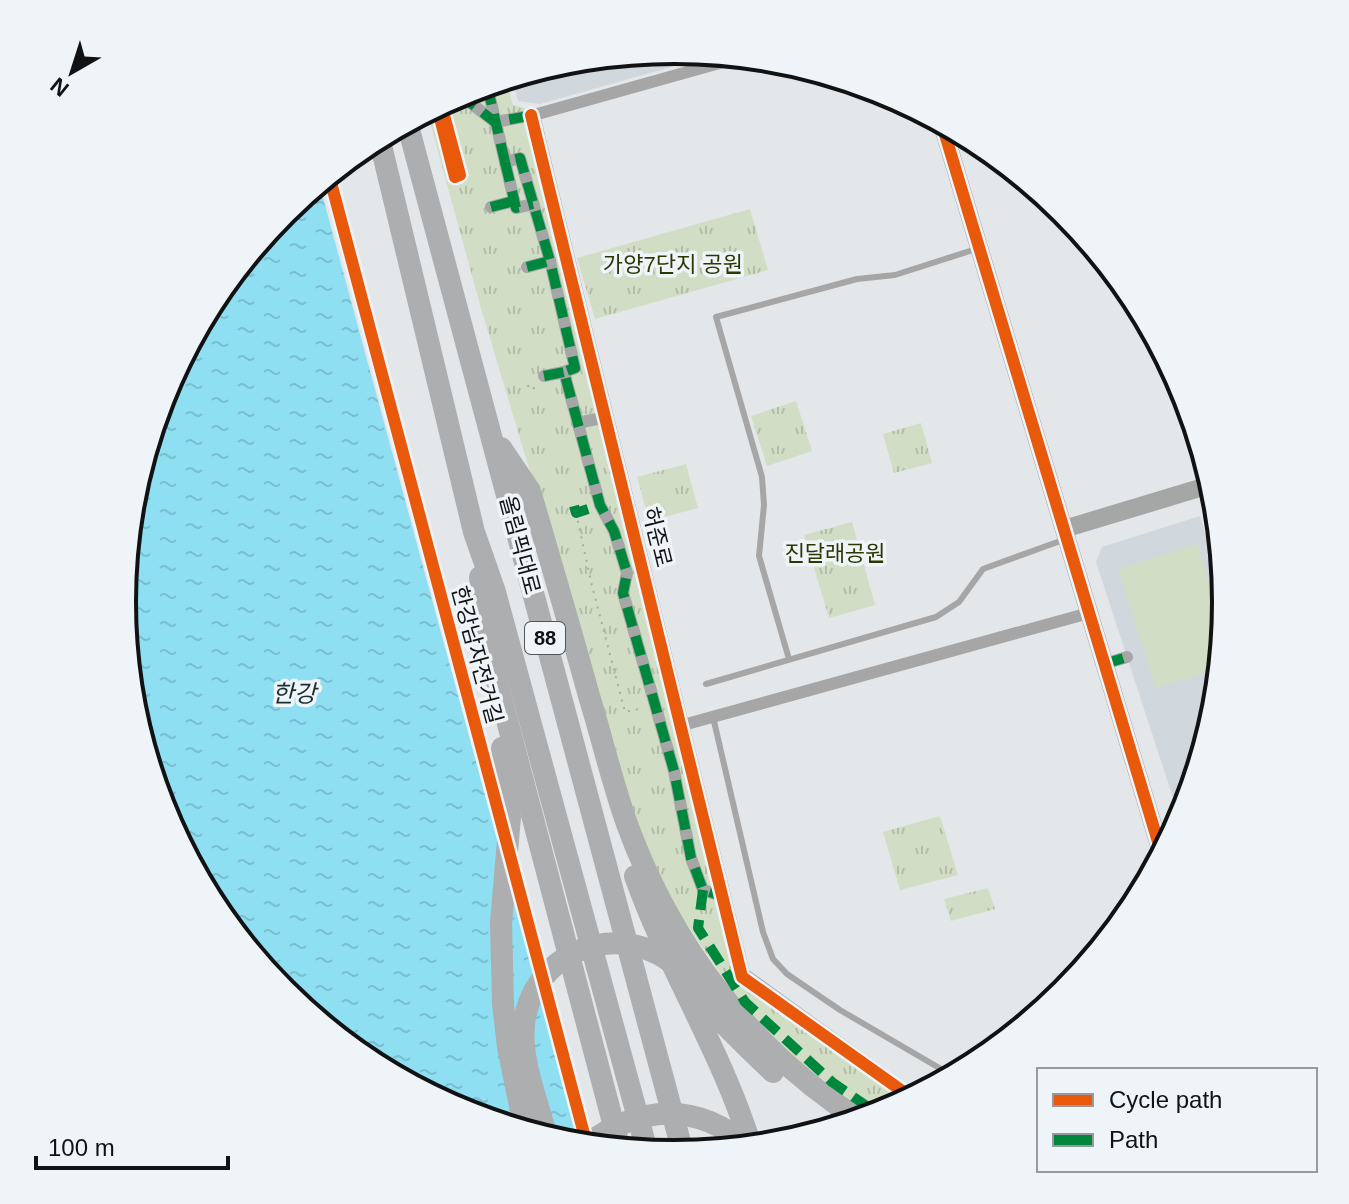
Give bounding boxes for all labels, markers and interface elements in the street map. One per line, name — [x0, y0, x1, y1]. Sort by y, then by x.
north arrow — [32, 32, 112, 112]
text: N — [46, 72, 74, 102]
park label: 가양7단지 공원 — [603, 252, 743, 277]
street label: 올림픽대로 — [495, 493, 545, 597]
street label: 허준로 — [638, 505, 676, 569]
park label: 진달래공원 — [784, 541, 886, 566]
street label: 한강남자전거길 — [447, 583, 507, 727]
road number: 88 — [525, 622, 565, 654]
water label: 한강 — [272, 680, 319, 707]
legend — [1037, 1068, 1317, 1172]
text: Cycle path — [1109, 1086, 1222, 1113]
scale bar — [36, 1120, 228, 1170]
text: Path — [1109, 1126, 1158, 1153]
text: 100 m — [48, 1134, 115, 1161]

